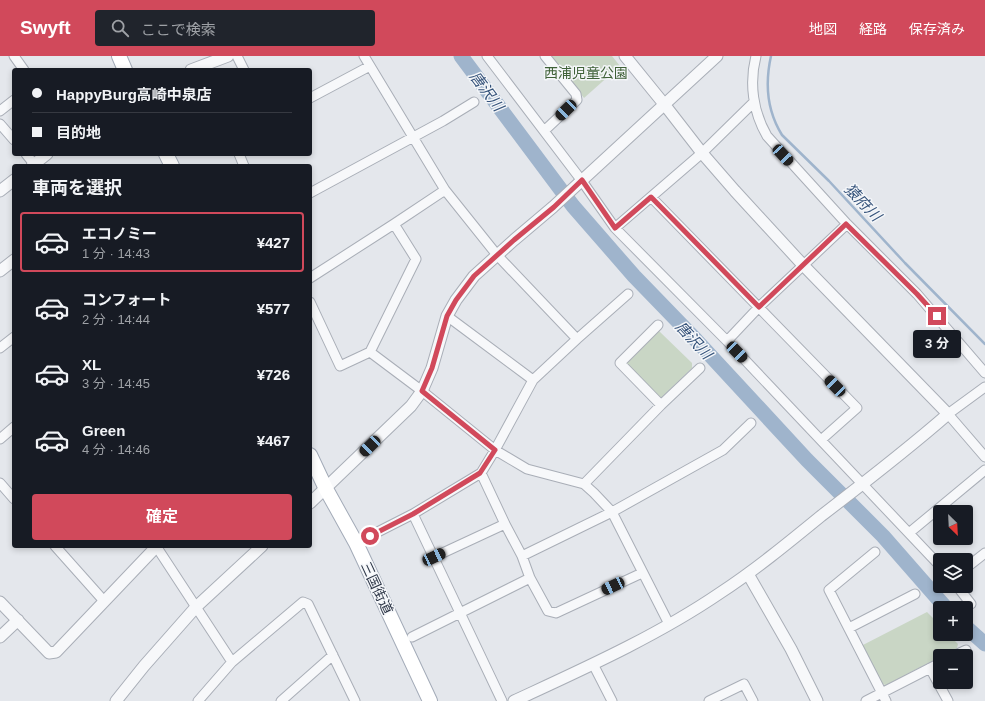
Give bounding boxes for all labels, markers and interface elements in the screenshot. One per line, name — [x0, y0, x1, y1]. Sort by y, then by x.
search box — [95, 10, 375, 46]
text: Swyft — [20, 17, 71, 38]
icon: search — [109, 17, 131, 39]
text: ここで検索 — [141, 21, 216, 38]
text: 地図 — [809, 21, 837, 37]
text: 経路 — [859, 21, 887, 37]
text: 保存済み — [909, 21, 965, 37]
park label: 西浦児童公園 — [544, 65, 628, 81]
water label: 唐沢川 — [467, 68, 509, 116]
text: HappyBurg高崎中泉店 — [56, 86, 212, 103]
car — [553, 97, 579, 123]
text: 目的地 — [56, 124, 101, 141]
car — [770, 142, 796, 168]
text: 車両を選択 — [32, 178, 122, 198]
water label: 猿府川 — [841, 180, 886, 226]
icon: car — [34, 224, 70, 260]
text: エコノミー — [82, 225, 157, 242]
text: ¥427 — [257, 234, 290, 251]
text: 1 分 · 14:43 — [82, 246, 150, 261]
icon: car — [34, 290, 70, 326]
text: コンフォート — [82, 291, 172, 308]
text: ¥577 — [257, 300, 290, 317]
route end — [928, 307, 946, 325]
text: 2 分 · 14:44 — [82, 312, 150, 327]
water label: 唐沢川 — [672, 318, 717, 364]
callout: 3 分 — [913, 330, 961, 358]
text: 3 分 — [925, 336, 949, 351]
car — [724, 339, 750, 365]
icon: car — [34, 356, 70, 392]
text: XL — [82, 356, 101, 373]
text: ¥726 — [257, 366, 290, 383]
car — [822, 373, 848, 399]
text: 3 分 · 14:45 — [82, 376, 150, 391]
icon: car — [34, 422, 70, 458]
text: Green — [82, 422, 125, 439]
text: ¥467 — [257, 432, 290, 449]
car — [357, 433, 383, 459]
text: 4 分 · 14:46 — [82, 442, 150, 457]
button: 確定 — [32, 494, 292, 540]
north arrow — [933, 505, 973, 545]
map controls — [933, 505, 973, 689]
route start — [361, 527, 379, 545]
car — [421, 546, 447, 568]
button: layers — [933, 553, 973, 593]
street label: 三国街道 — [358, 559, 396, 617]
car — [600, 575, 626, 597]
button: + — [933, 601, 973, 641]
button: − — [933, 649, 973, 689]

